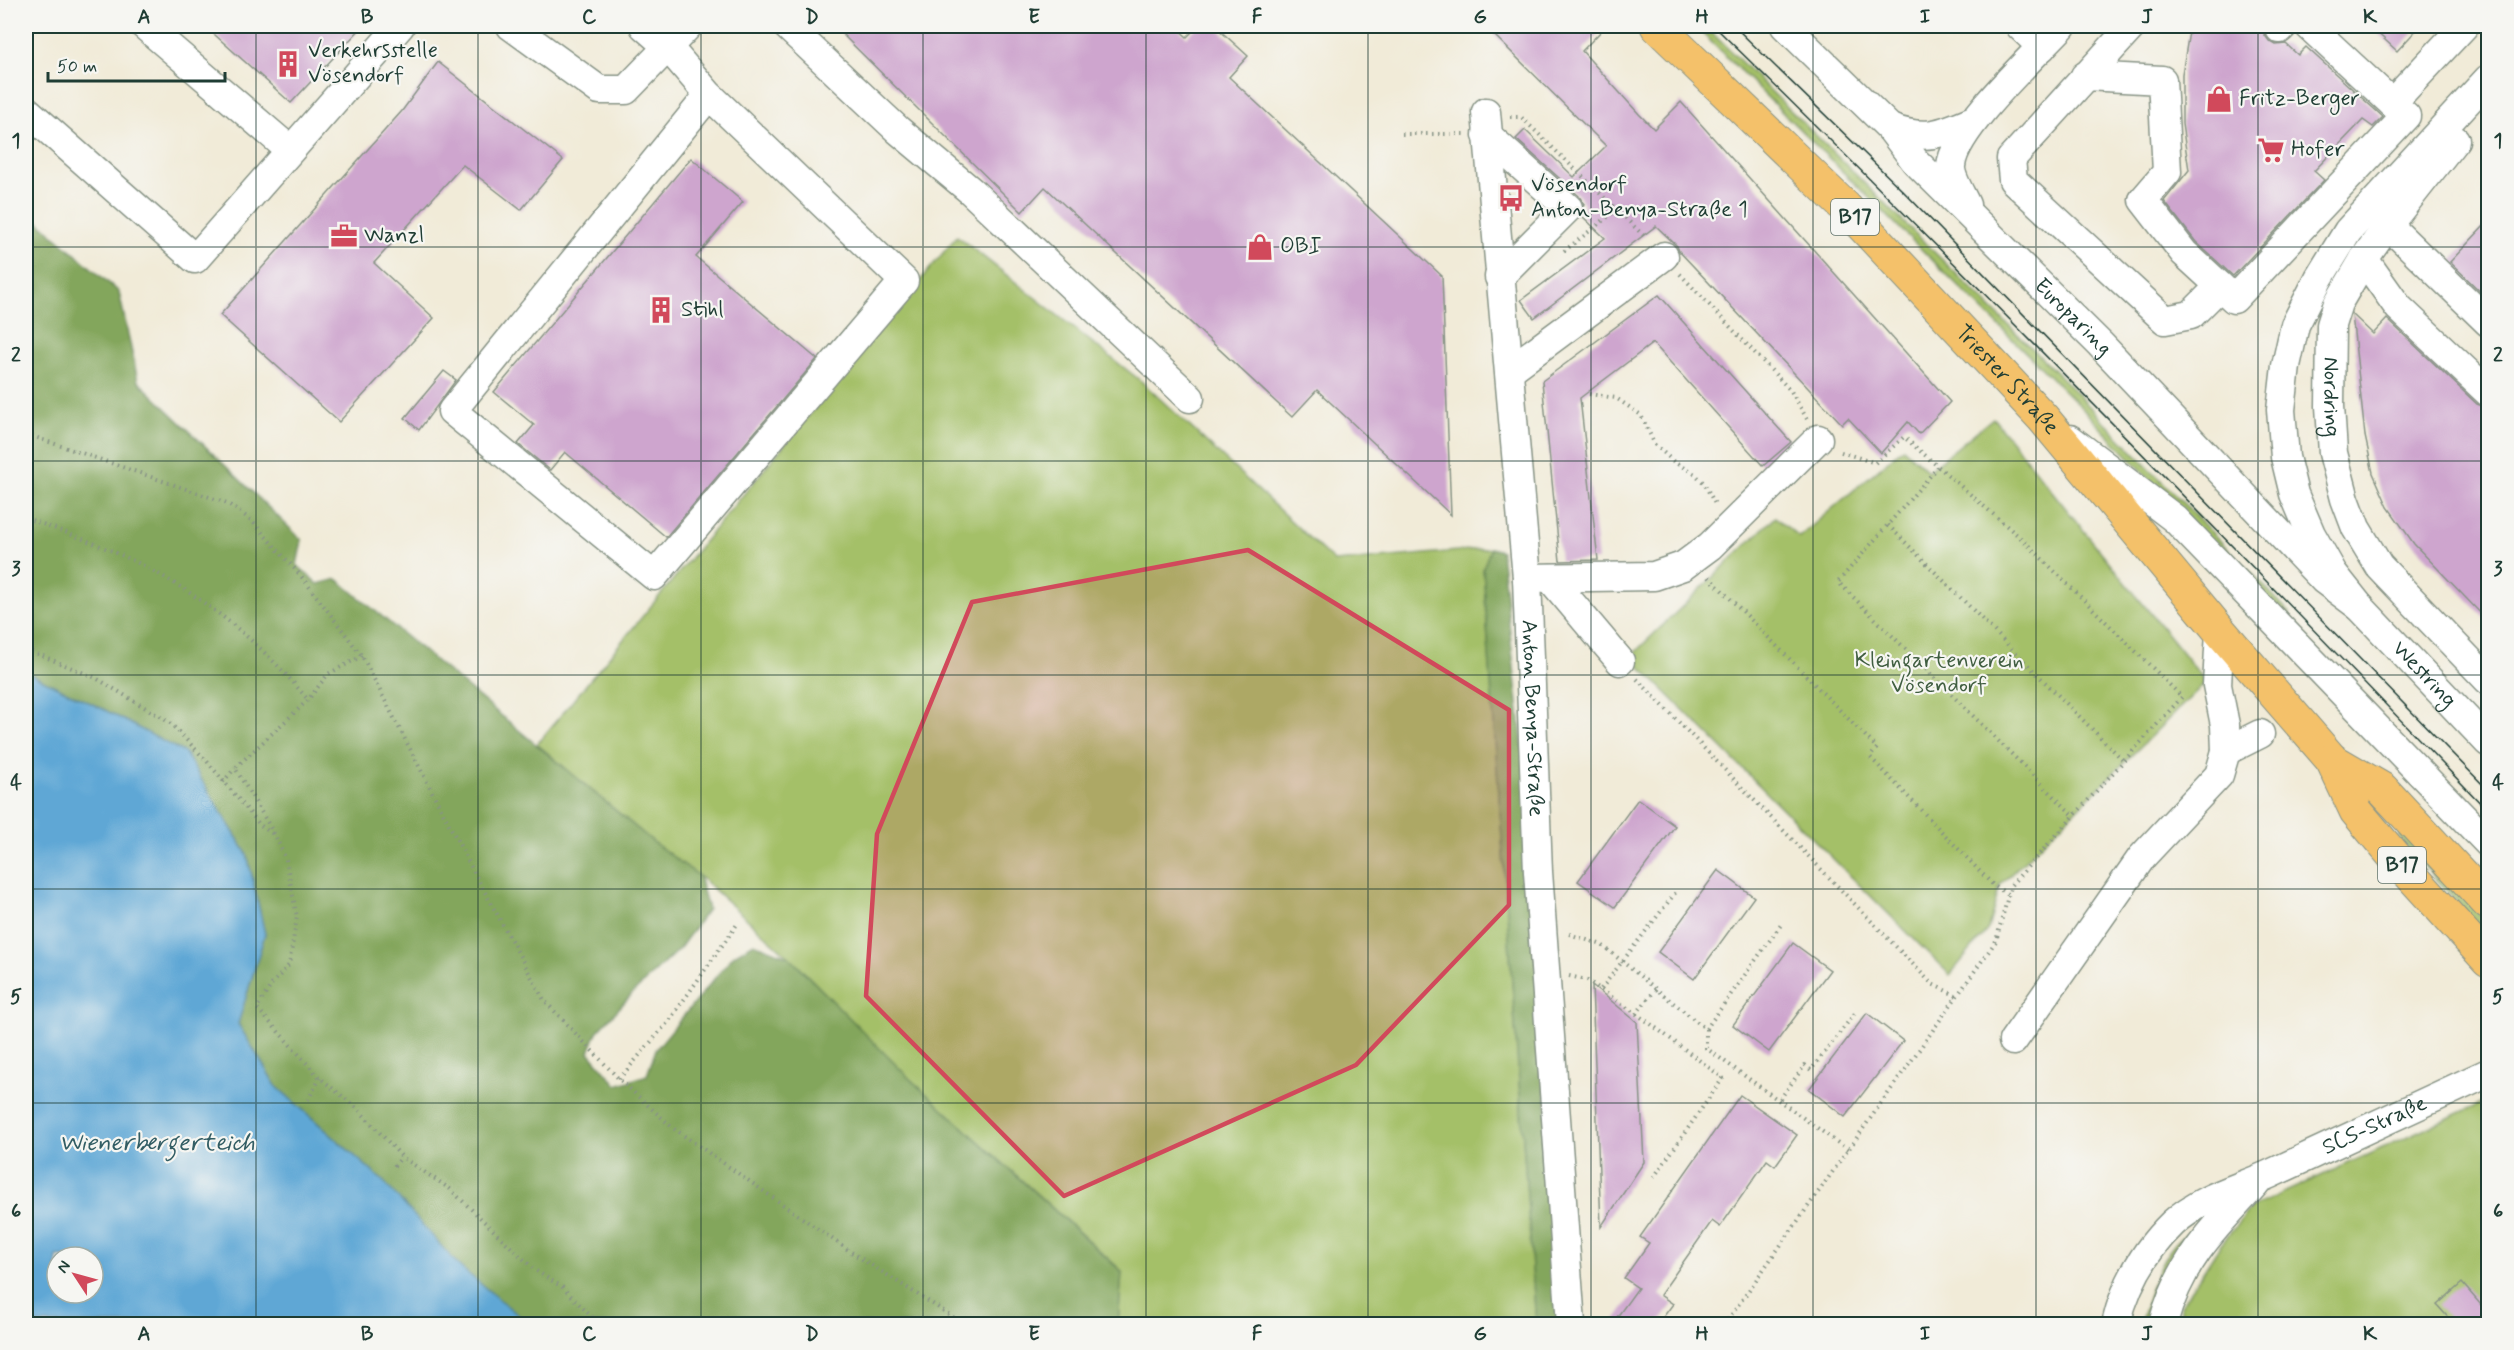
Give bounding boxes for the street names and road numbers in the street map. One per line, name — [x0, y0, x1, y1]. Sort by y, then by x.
road number: B17 — [1831, 199, 1879, 235]
street label: Europaring — [2028, 272, 2118, 363]
street label: Triester Straße — [1949, 319, 2065, 441]
street label: Nordring — [2314, 357, 2346, 438]
street label: Anton Benya-Straße — [1515, 619, 1550, 817]
street label: Westring — [2386, 635, 2462, 716]
road number: B17 — [2378, 847, 2426, 883]
street label: SCS-Straße — [2318, 1089, 2432, 1162]

